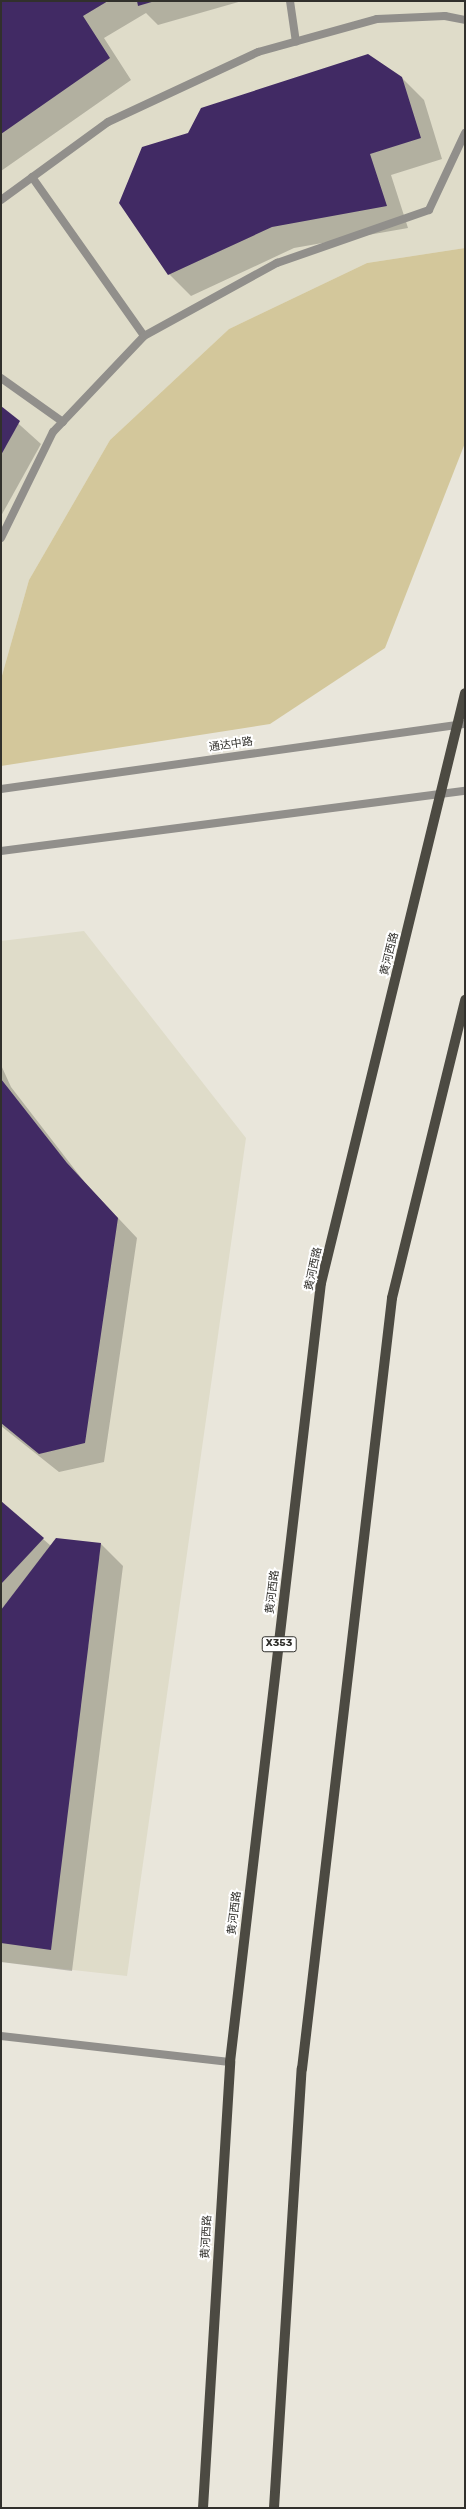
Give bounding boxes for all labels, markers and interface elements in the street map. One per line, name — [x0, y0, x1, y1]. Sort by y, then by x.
street label: 通达中路 — [208, 735, 254, 755]
street label: 黄河西路 — [378, 931, 402, 977]
street label: 黄河西路 — [303, 1246, 325, 1292]
street label: 黄河西路 — [264, 1569, 282, 1615]
road number: X353 — [261, 1636, 297, 1652]
street label: 黄河西路 — [226, 1890, 244, 1936]
street label: 黄河西路 — [199, 2215, 215, 2259]

